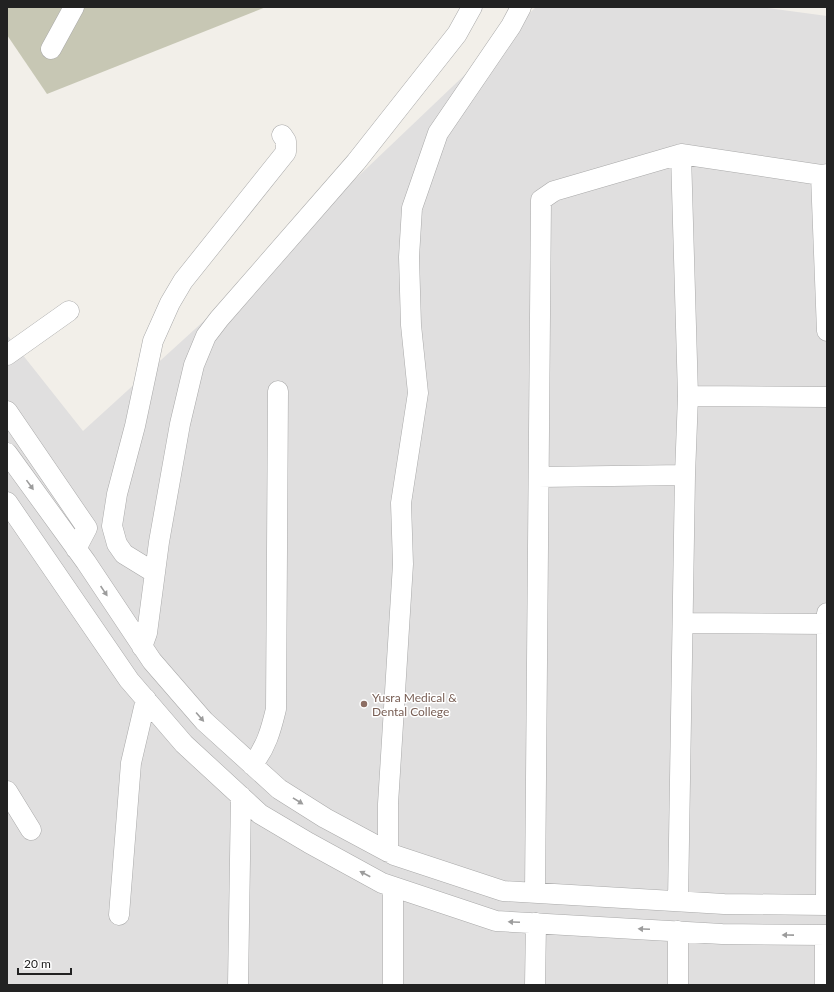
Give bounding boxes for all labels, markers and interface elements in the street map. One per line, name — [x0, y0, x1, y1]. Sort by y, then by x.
one-way arrow — [26, 479, 34, 490]
one-way arrow — [101, 585, 108, 597]
place label: Yusra Medical & Dental College — [372, 690, 457, 719]
marker: Yusra Medical & Dental College — [359, 699, 369, 709]
one-way arrow — [195, 711, 204, 722]
one-way arrow — [293, 797, 303, 805]
one-way arrow — [359, 870, 371, 877]
one-way arrow — [508, 918, 520, 925]
one-way arrow — [638, 926, 650, 933]
one-way arrow — [781, 932, 794, 938]
scale bar — [18, 950, 71, 976]
text: 20 m — [24, 956, 51, 971]

